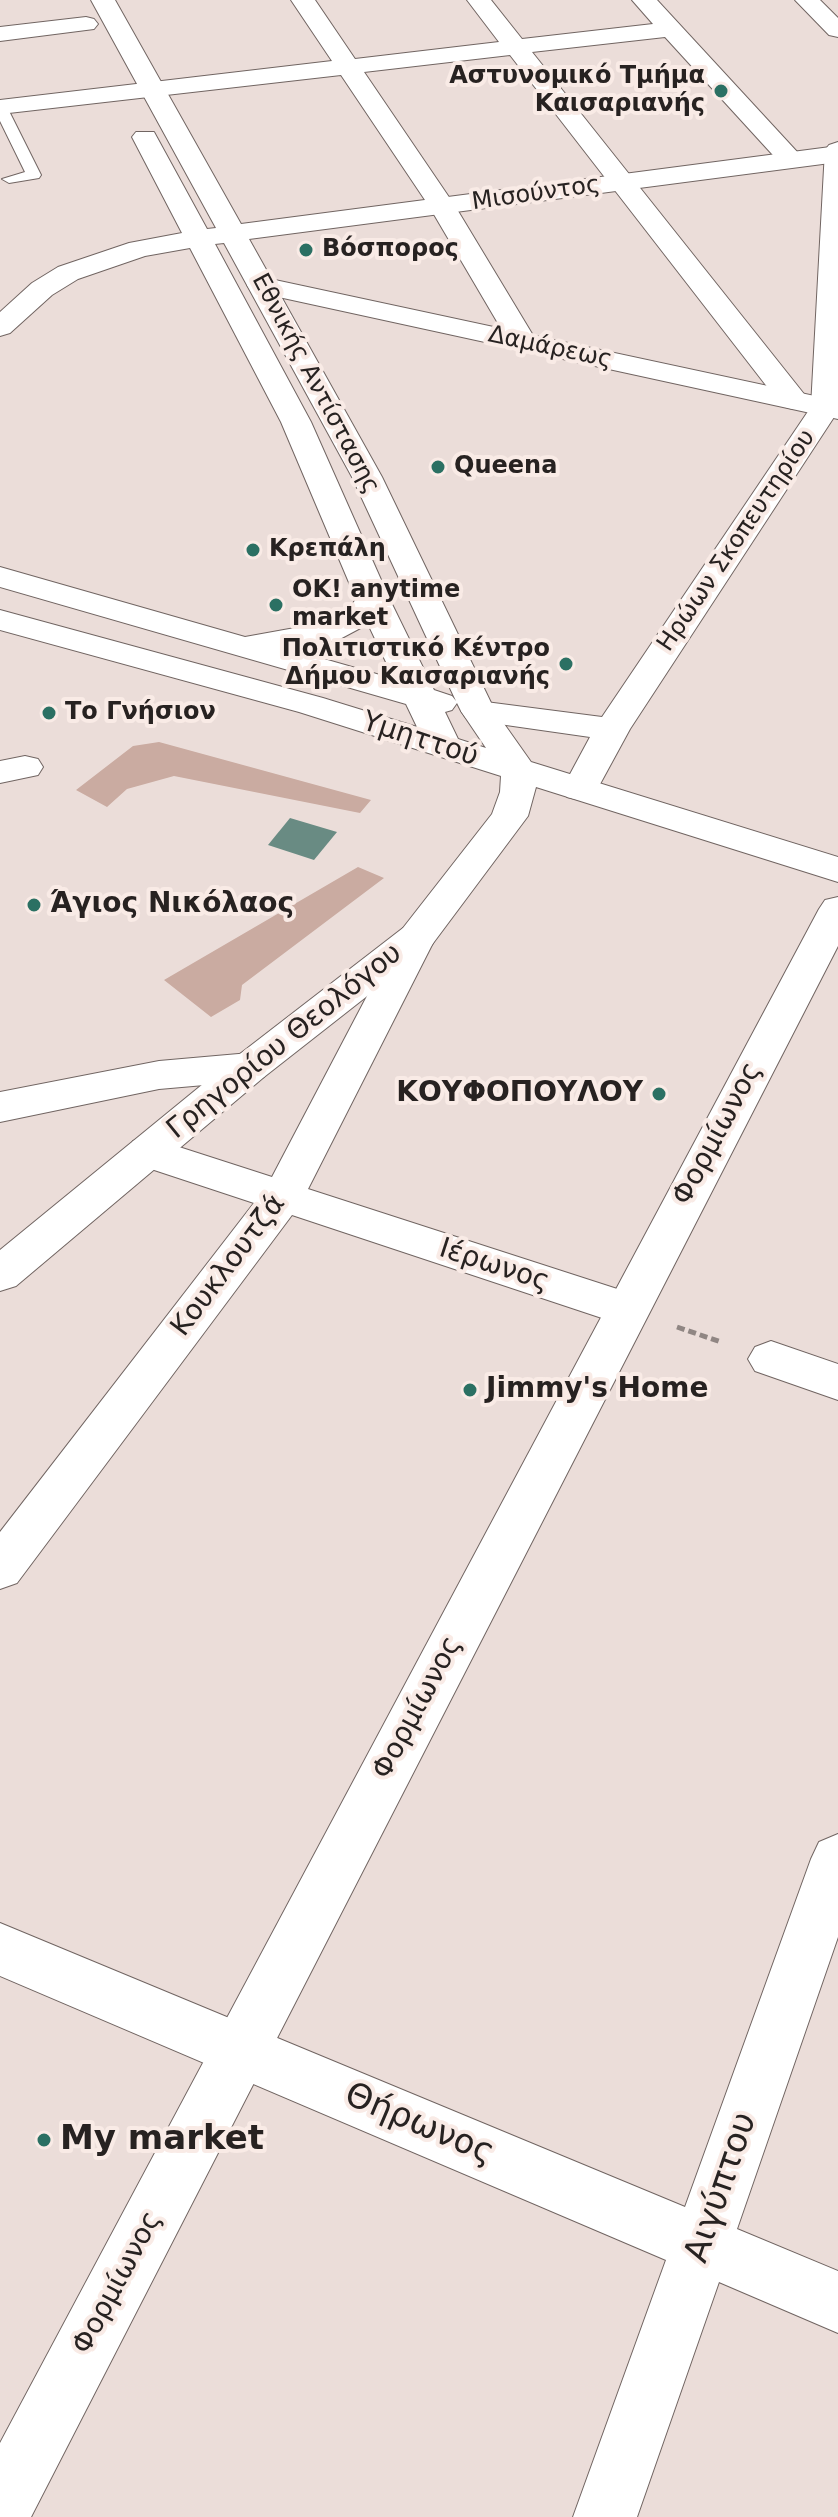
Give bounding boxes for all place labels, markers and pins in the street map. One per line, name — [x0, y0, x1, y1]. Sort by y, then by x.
place label: Αστυνομικό Τμήμα Καισαριανής — [449, 63, 705, 119]
marker: Αστυνομικό Τμήμα Καισαριανής — [712, 82, 730, 100]
place label: Βόσπορος — [322, 236, 459, 264]
marker: Βόσπορος — [297, 241, 315, 259]
place label: Queena — [454, 453, 557, 481]
marker: Queena — [429, 458, 447, 476]
place label: Κρεπάλη — [269, 536, 386, 564]
marker: Κρεπάλη — [244, 541, 262, 559]
place label: OK! anytime market — [292, 577, 460, 633]
marker: OK! anytime market — [267, 596, 285, 614]
place label: Πολιτιστικό Κέντρο Δήμου Καισαριανής — [282, 636, 550, 692]
marker: Πολιτιστικό Κέντρο Δήμου Καισαριανής — [557, 655, 575, 673]
place label: Το Γνήσιον — [65, 699, 216, 727]
marker: Το Γνήσιον — [40, 704, 58, 722]
place label: Άγιος Νικόλαος — [50, 888, 294, 922]
marker: Άγιος Νικόλαος — [25, 896, 43, 914]
place label: ΚΟΥΦΟΠΟΥΛΟΥ — [396, 1077, 643, 1111]
marker: ΚΟΥΦΟΠΟΥΛΟΥ — [650, 1085, 668, 1103]
place label: Jimmy's Home — [486, 1373, 708, 1407]
marker: Jimmy's Home — [461, 1381, 479, 1399]
place label: My market — [60, 2120, 264, 2160]
marker: My market — [35, 2131, 53, 2149]

